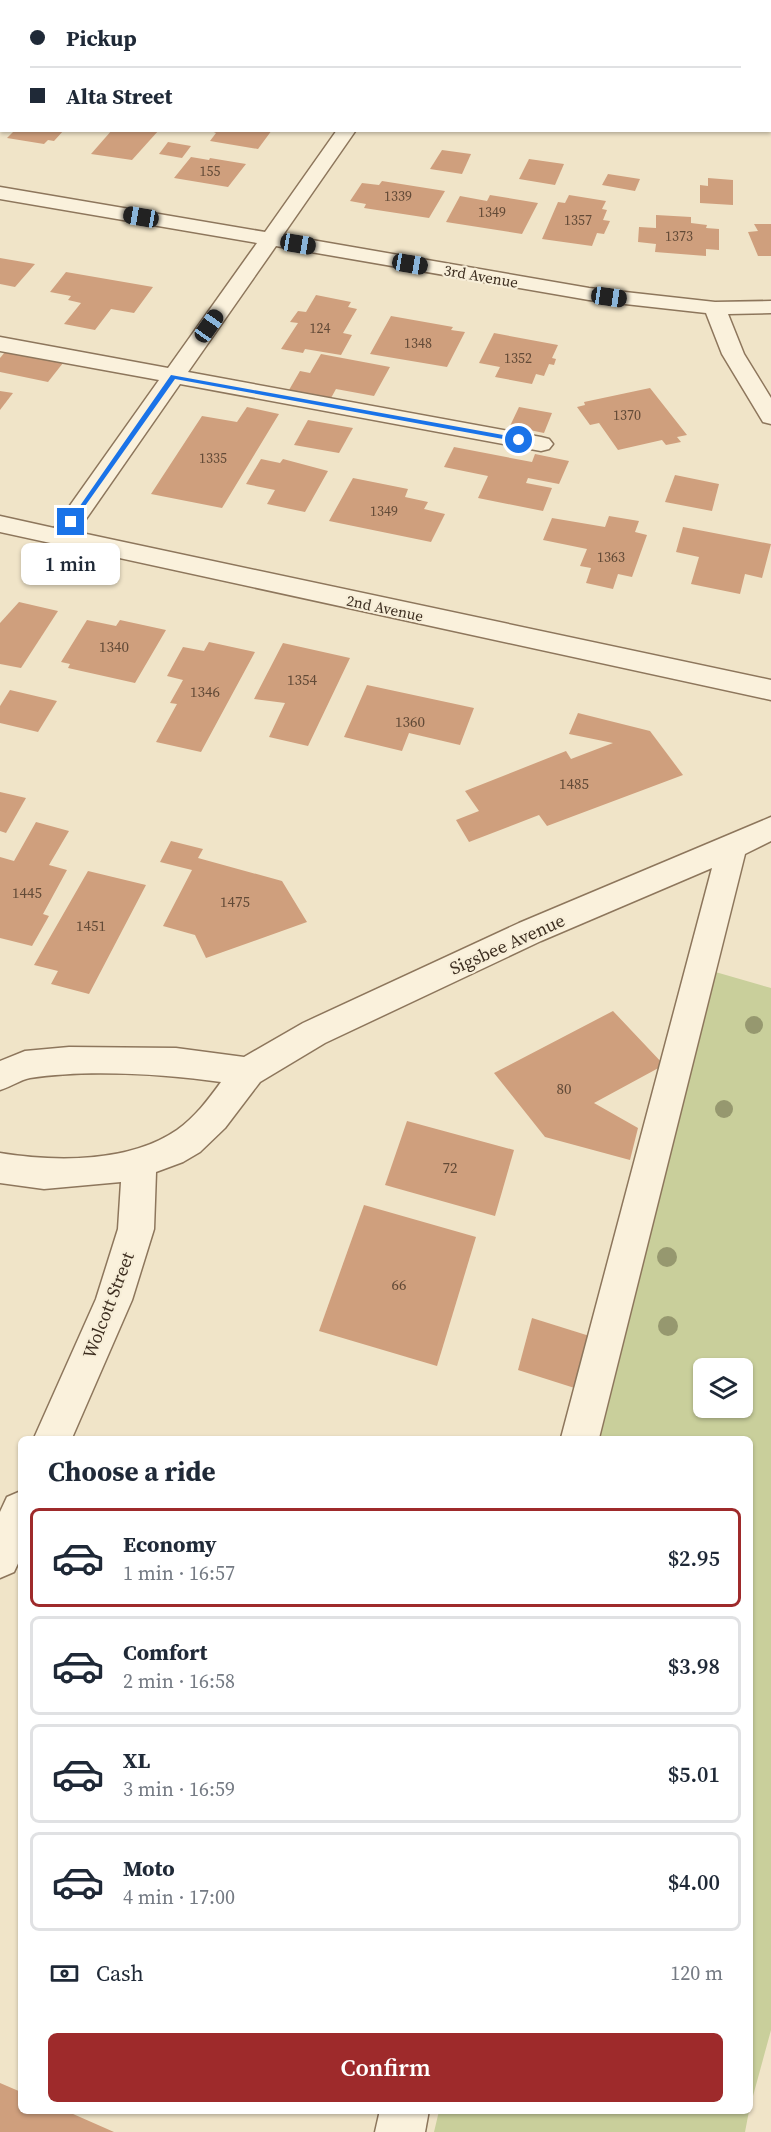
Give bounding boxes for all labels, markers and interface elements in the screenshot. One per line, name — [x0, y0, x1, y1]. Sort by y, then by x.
text: Pickup — [66, 23, 137, 53]
text: Alta Street — [66, 81, 172, 111]
house number: 155 — [200, 161, 221, 181]
house number: 1339 — [384, 186, 412, 206]
house number: 1349 — [478, 202, 506, 222]
car — [122, 205, 160, 229]
house number: 1357 — [564, 210, 592, 230]
house number: 1373 — [665, 226, 693, 246]
car — [279, 232, 317, 256]
car — [391, 252, 429, 276]
street label: 3rd Avenue — [442, 259, 520, 293]
car — [590, 286, 628, 308]
car — [191, 306, 227, 346]
house number: 124 — [310, 318, 331, 338]
house number: 1348 — [404, 333, 432, 353]
house number: 1352 — [504, 348, 532, 368]
house number: 1370 — [613, 405, 641, 425]
route start — [505, 426, 532, 453]
house number: 1335 — [199, 448, 227, 468]
house number: 1349 — [370, 501, 398, 521]
route end — [57, 508, 84, 535]
callout: 1 min — [22, 543, 121, 585]
house number: 1363 — [597, 547, 625, 567]
text: 1 min — [45, 550, 96, 578]
street label: 2nd Avenue — [345, 590, 426, 626]
house number: 1340 — [99, 636, 129, 657]
house number: 1354 — [287, 669, 317, 690]
house number: 1346 — [190, 681, 220, 702]
house number: 1360 — [395, 711, 425, 732]
house number: 1485 — [559, 773, 589, 794]
house number: 1445 — [12, 882, 42, 903]
house number: 1475 — [220, 891, 250, 912]
street label: Sigsbee Avenue — [445, 907, 569, 981]
house number: 1451 — [76, 915, 106, 936]
house number: 80 — [556, 1078, 572, 1099]
house number: 72 — [442, 1157, 458, 1178]
street label: Wolcott Street — [76, 1248, 140, 1362]
house number: 66 — [391, 1274, 407, 1295]
map controls — [693, 1358, 753, 1418]
button: layers — [693, 1358, 753, 1418]
text: Choose a ride — [48, 1453, 216, 1490]
text: Economy — [123, 1529, 217, 1559]
icon: car — [51, 1531, 105, 1585]
text: $2.95 — [668, 1543, 720, 1573]
text: 1 min · 16:57 — [123, 1559, 235, 1587]
text: Comfort — [123, 1637, 207, 1667]
icon: car — [51, 1639, 105, 1693]
text: $3.98 — [668, 1651, 720, 1681]
text: 2 min · 16:58 — [123, 1667, 235, 1695]
text: XL — [123, 1745, 150, 1775]
icon: car — [51, 1747, 105, 1801]
text: $5.01 — [668, 1759, 720, 1789]
text: 3 min · 16:59 — [123, 1775, 235, 1803]
text: Moto — [123, 1853, 175, 1883]
icon: car — [51, 1855, 105, 1909]
text: $4.00 — [668, 1867, 720, 1897]
text: 4 min · 17:00 — [123, 1883, 235, 1911]
icon: cash — [48, 1957, 81, 1990]
text: Cash — [96, 1958, 144, 1988]
text: 120 m — [670, 1959, 723, 1987]
button: Confirm — [48, 2033, 723, 2102]

